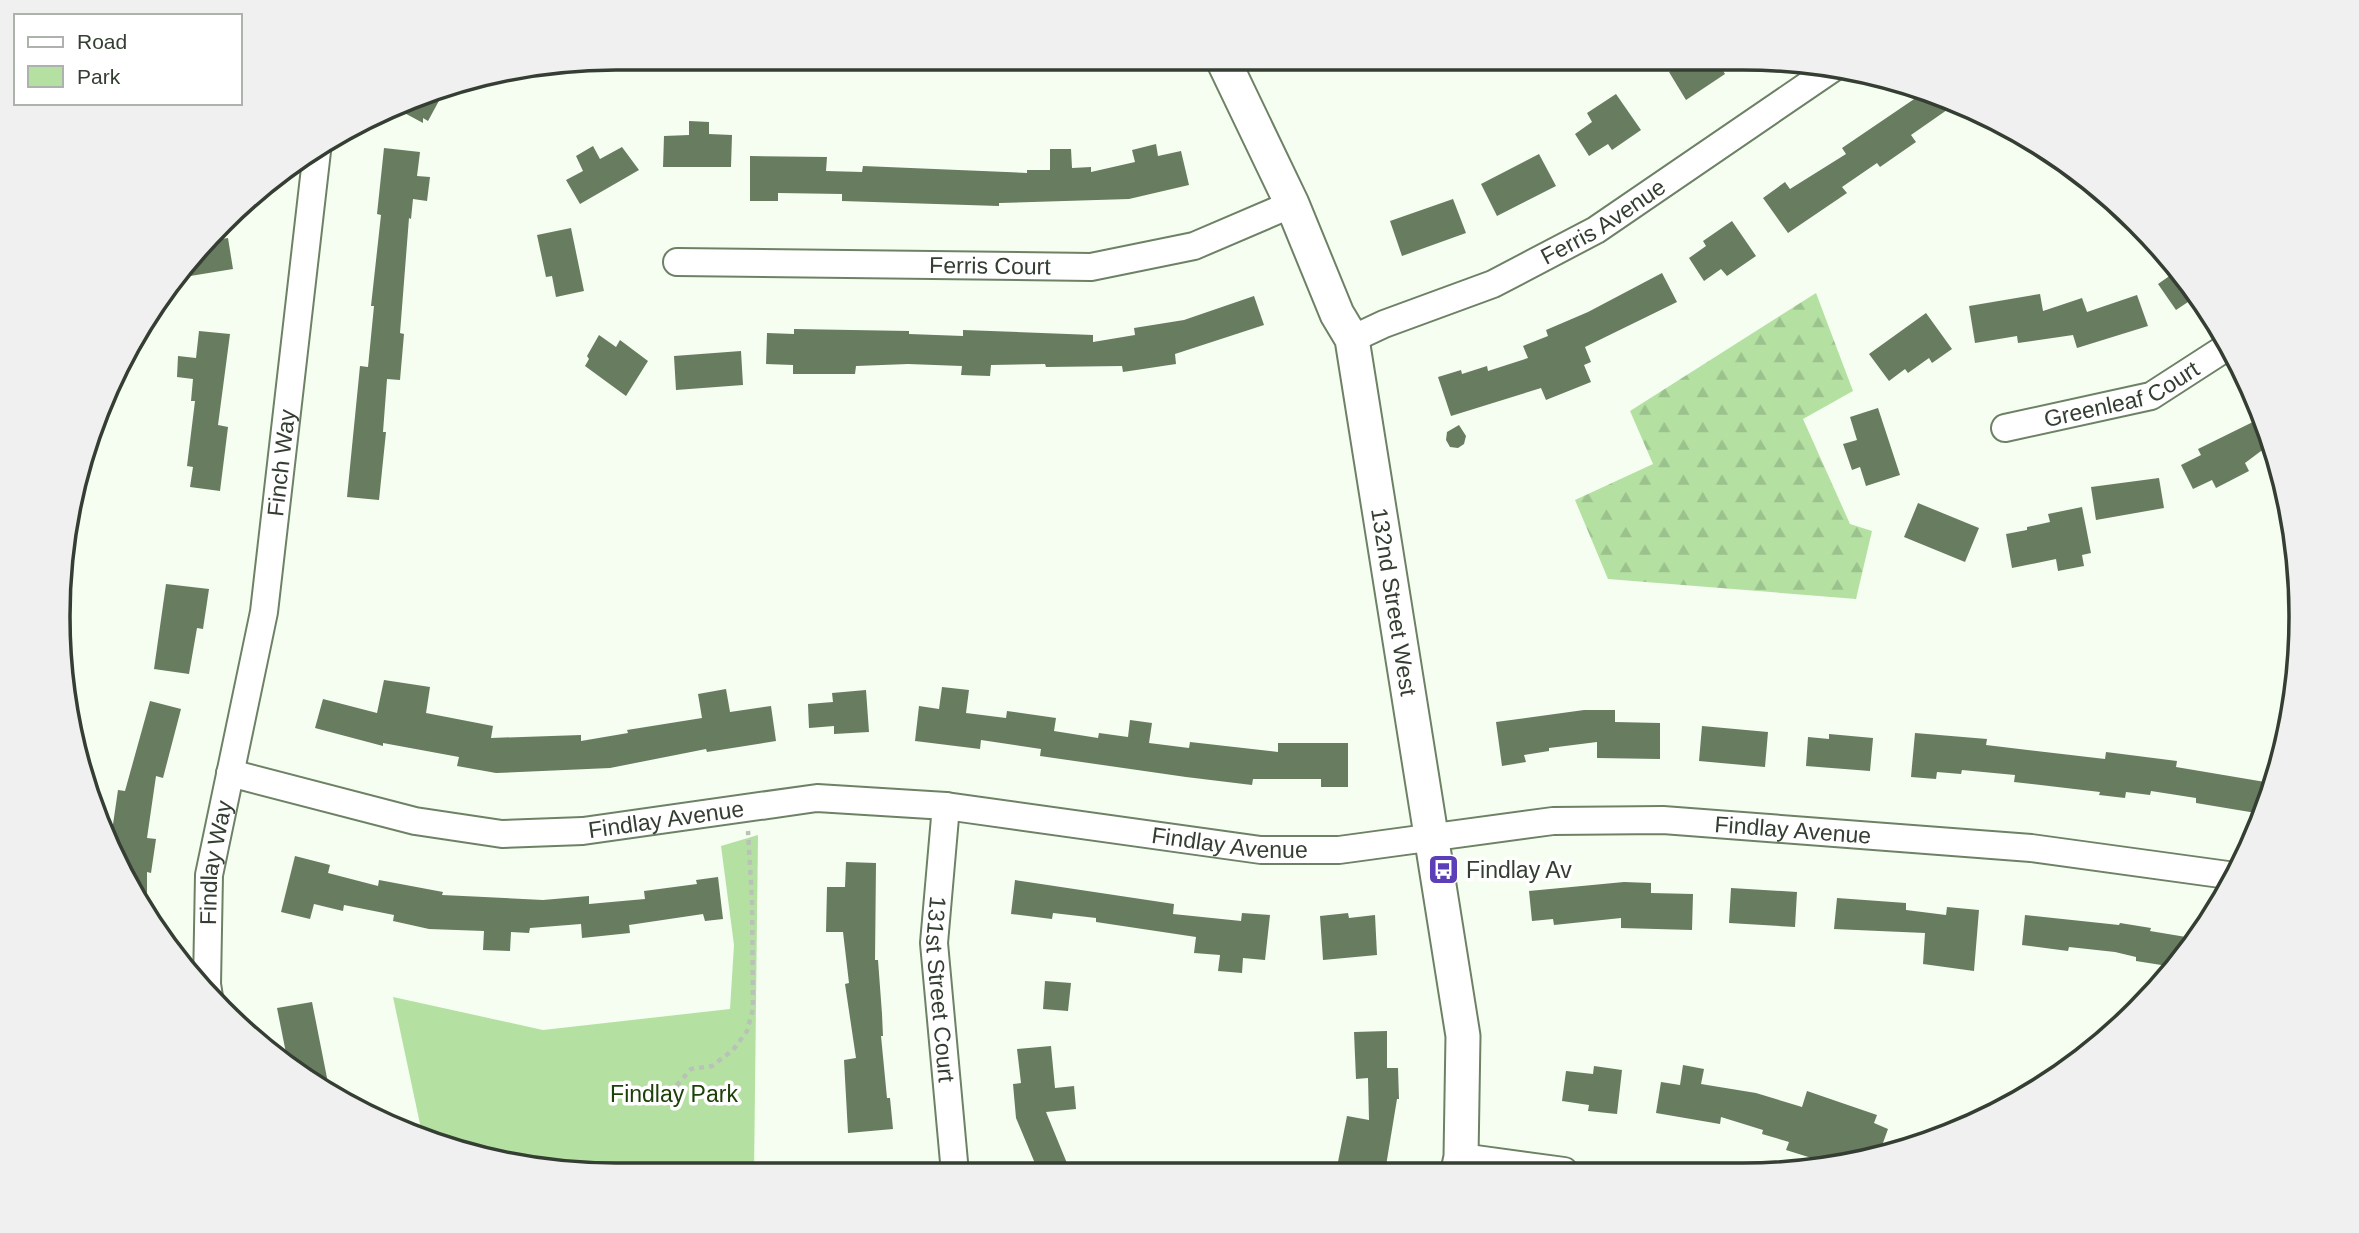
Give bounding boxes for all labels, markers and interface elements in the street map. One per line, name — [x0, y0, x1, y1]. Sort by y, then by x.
legend — [14, 14, 242, 105]
text: Road — [77, 30, 127, 53]
text: Park — [77, 65, 121, 88]
street label: Ferris Avenue — [1536, 174, 1670, 270]
street label: Ferris Court — [929, 252, 1051, 280]
street label: Greenleaf Court — [2041, 355, 2204, 432]
street label: Finch Way — [262, 407, 300, 518]
street label: 132nd Street West — [1366, 506, 1422, 698]
street label: Findlay Avenue — [587, 795, 746, 843]
street label: Findlay Way — [195, 798, 237, 925]
street label: Findlay Avenue — [1714, 811, 1872, 849]
street label: Findlay Avenue — [1150, 822, 1308, 863]
bus stop icon: Findlay Av — [1426, 853, 1460, 887]
place label: Findlay Av — [1466, 857, 1572, 883]
street label: 131st Street Court — [921, 895, 960, 1084]
park label: Findlay Park — [610, 1081, 738, 1107]

